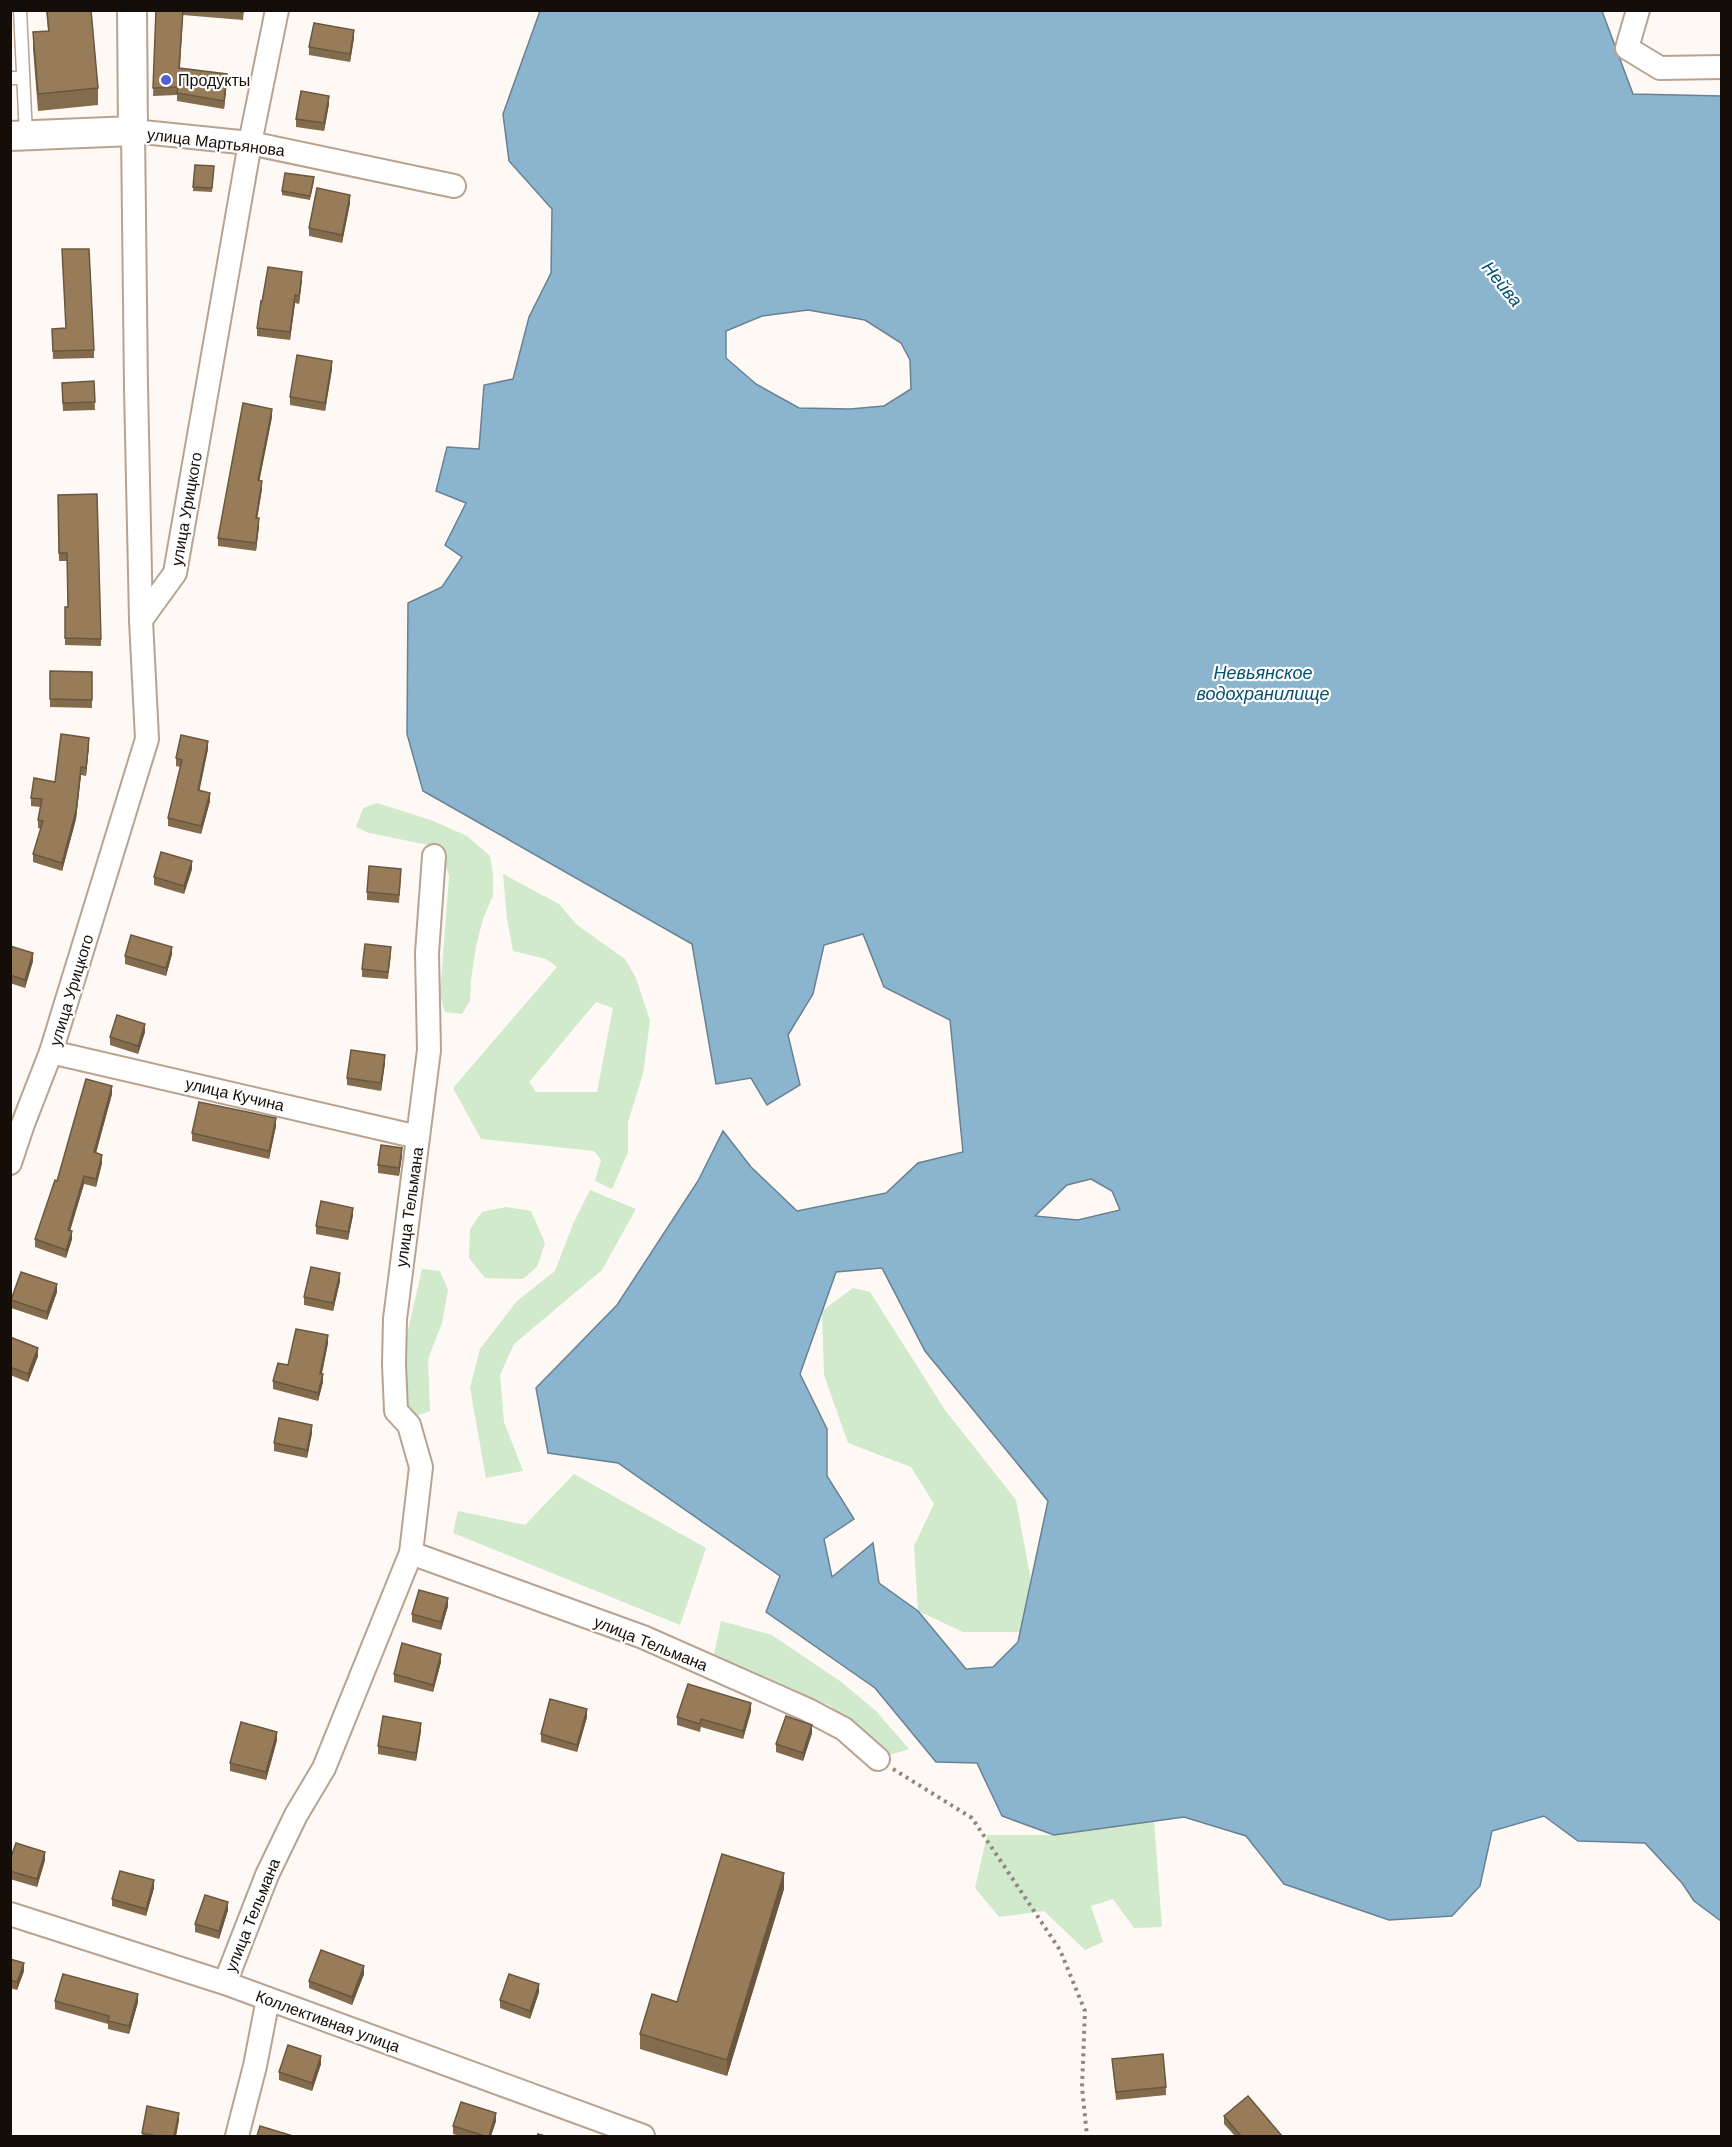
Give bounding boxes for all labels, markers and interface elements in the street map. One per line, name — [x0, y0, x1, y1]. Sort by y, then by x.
place label: Продукты — [178, 72, 250, 89]
marker: Продукты — [159, 73, 173, 87]
street label: улица Мартьянова — [146, 126, 286, 159]
water label: Нейва — [1478, 257, 1526, 311]
street label: улица Урицкого — [168, 451, 205, 567]
water label: Невьянское водохранилище — [1196, 663, 1330, 704]
street label: улица Урицкого — [46, 932, 96, 1048]
street label: улица Кучина — [184, 1075, 286, 1114]
street label: улица Тельмана — [393, 1146, 426, 1268]
street label: улица Тельмана — [592, 1613, 710, 1674]
street label: улица Тельмана — [222, 1856, 283, 1974]
street label: Коллективная улица — [253, 1987, 402, 2056]

